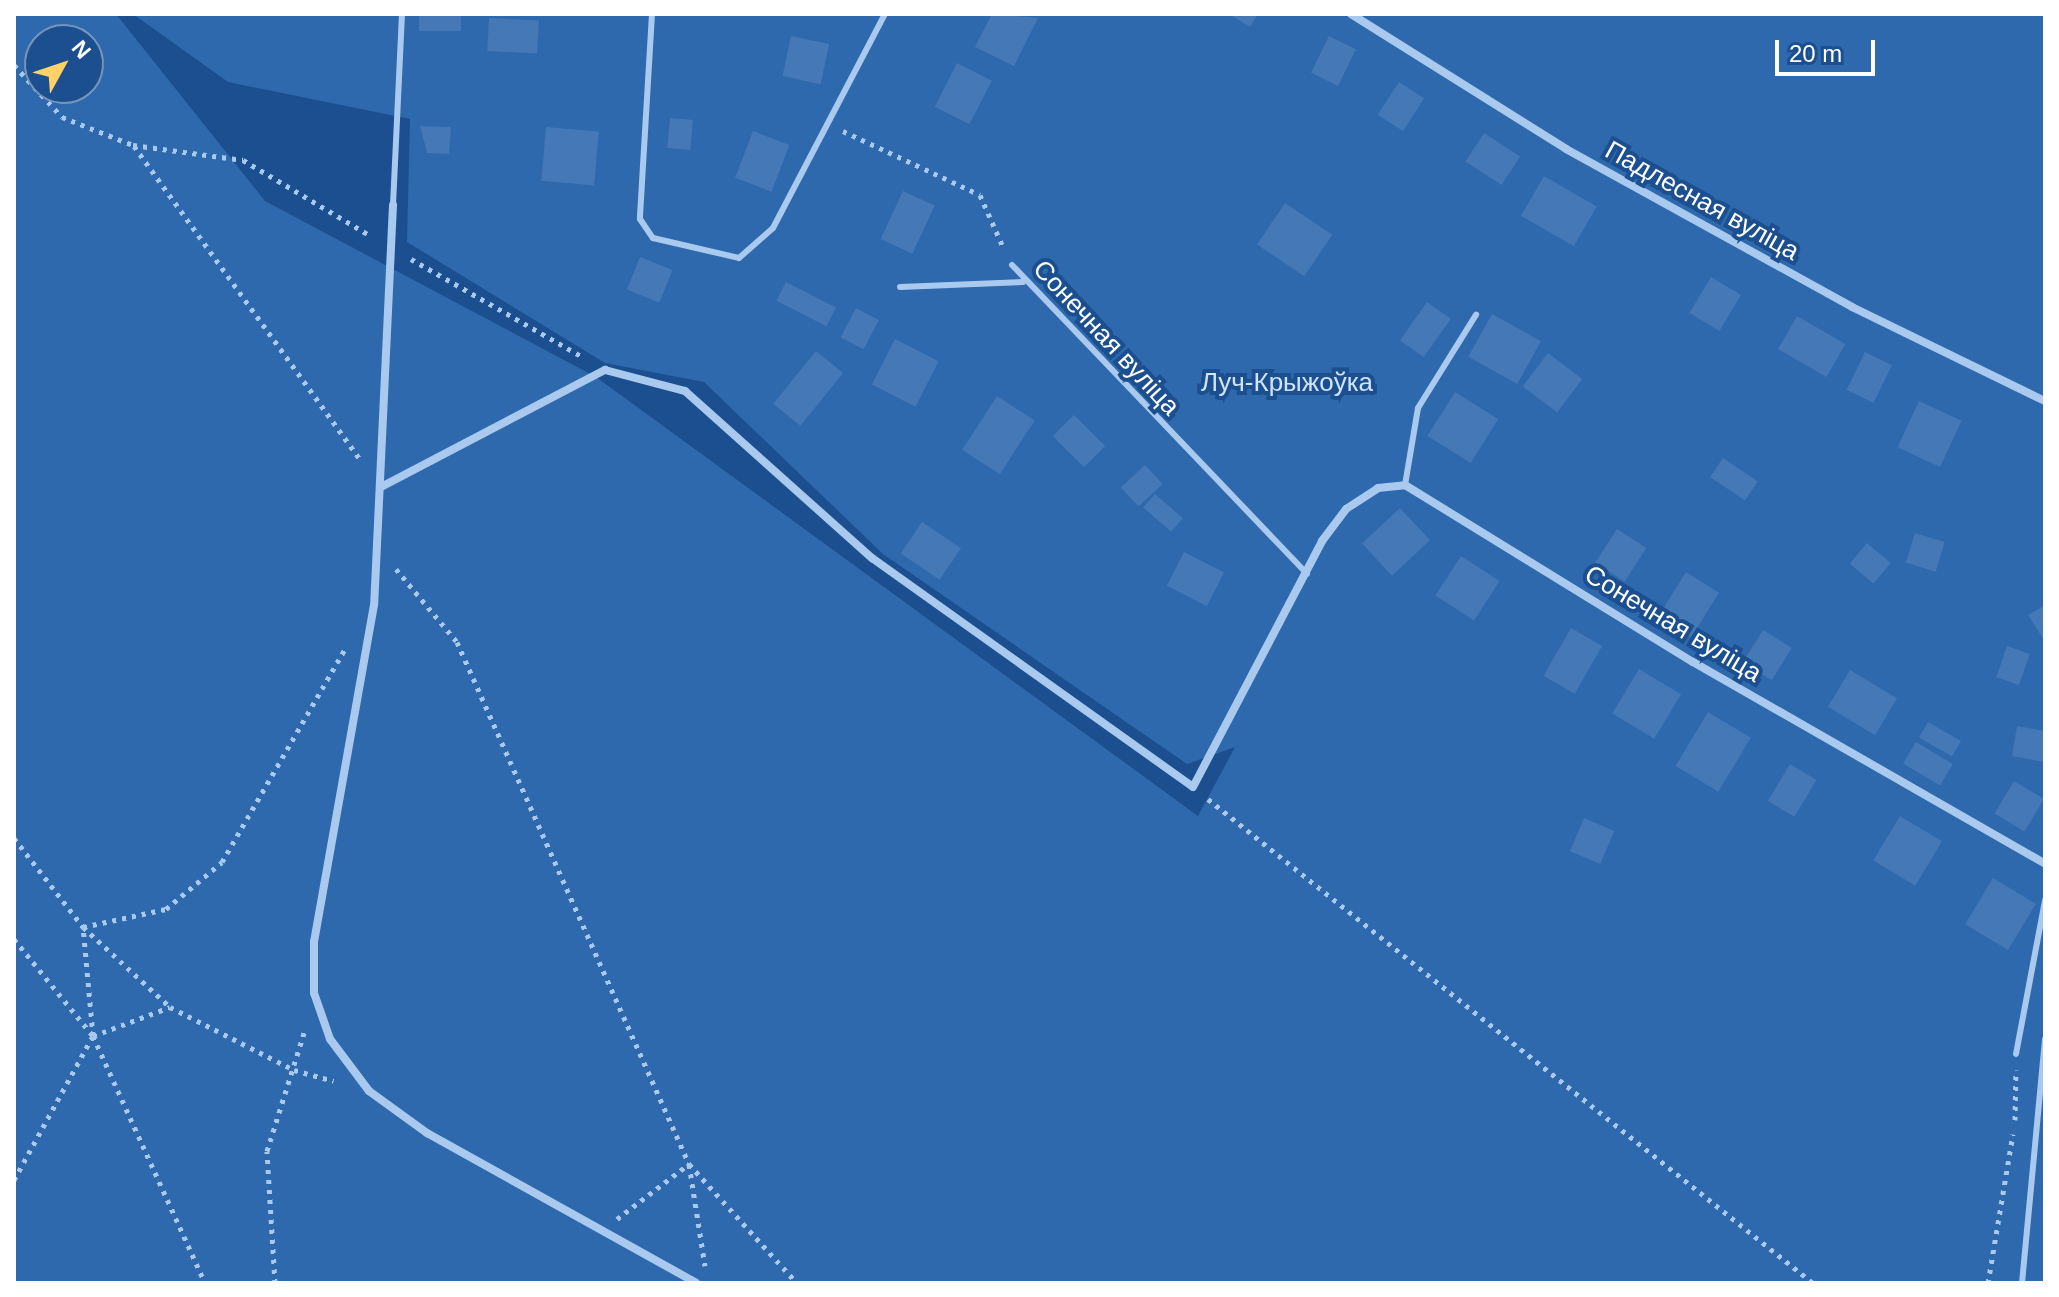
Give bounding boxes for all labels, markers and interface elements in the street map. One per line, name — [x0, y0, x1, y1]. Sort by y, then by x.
north arrow — [24, 24, 104, 104]
scale bar — [1779, 24, 1879, 74]
text: N — [67, 35, 96, 64]
text: 20 m — [1789, 40, 1842, 67]
street label: Падлесная вуліца — [1600, 135, 1804, 267]
street label: Сонечная вуліца — [1026, 254, 1186, 422]
park label: Луч-Крыжоўка — [1201, 367, 1373, 399]
street label: Сонечная вуліца — [1579, 559, 1767, 689]

